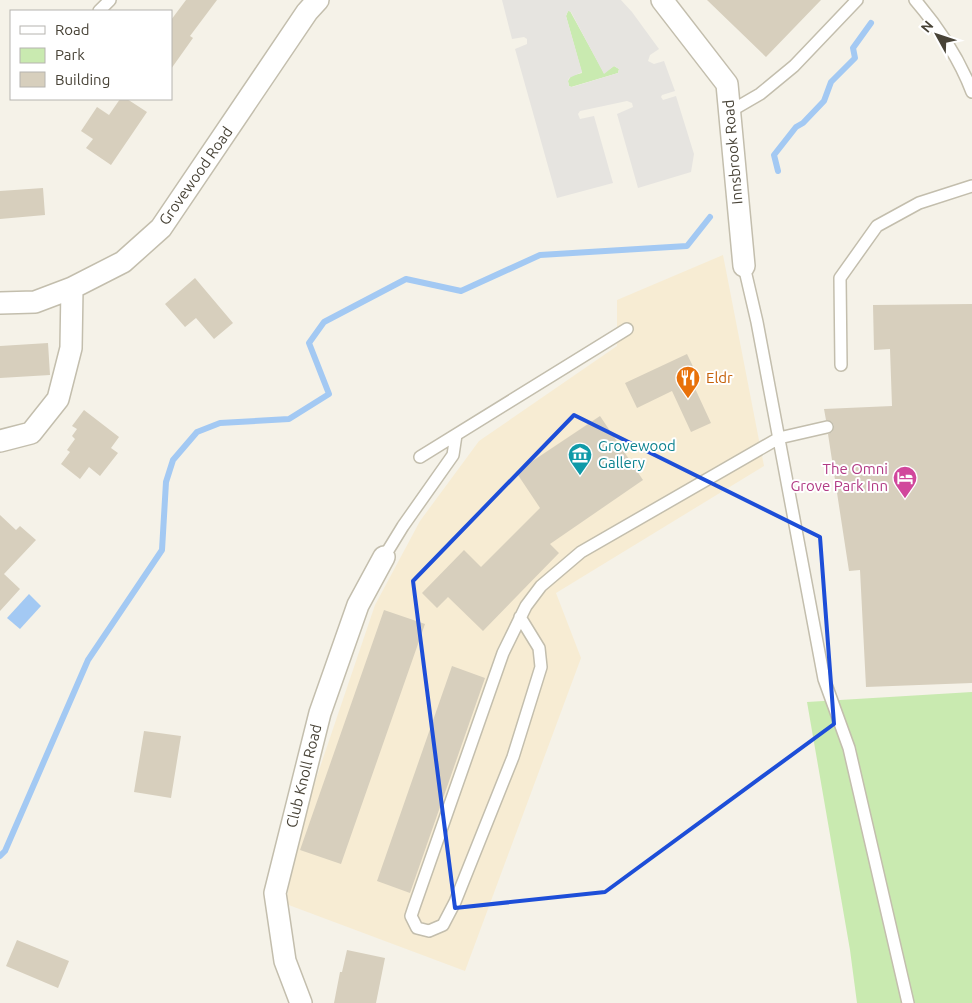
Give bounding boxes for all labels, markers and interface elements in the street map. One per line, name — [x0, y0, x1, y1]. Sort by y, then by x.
legend — [10, 10, 172, 100]
north arrow — [912, 10, 962, 60]
text: N — [918, 17, 937, 36]
text: Road — [55, 21, 90, 38]
text: Park — [55, 46, 85, 63]
text: Building — [55, 71, 110, 88]
street label: Innsbrook Road — [719, 99, 746, 205]
street label: Grovewood Road — [155, 123, 236, 228]
restaurant icon: Eldr — [675, 365, 701, 399]
place label: Eldr — [706, 369, 733, 386]
place label: Grovewood Gallery — [598, 437, 676, 471]
museum icon: Grovewood Gallery — [567, 442, 593, 476]
place label: The Omni Grove Park Inn — [790, 460, 888, 494]
hotel icon: The Omni Grove Park Inn — [892, 465, 918, 499]
street label: Club Knoll Road — [282, 722, 325, 829]

